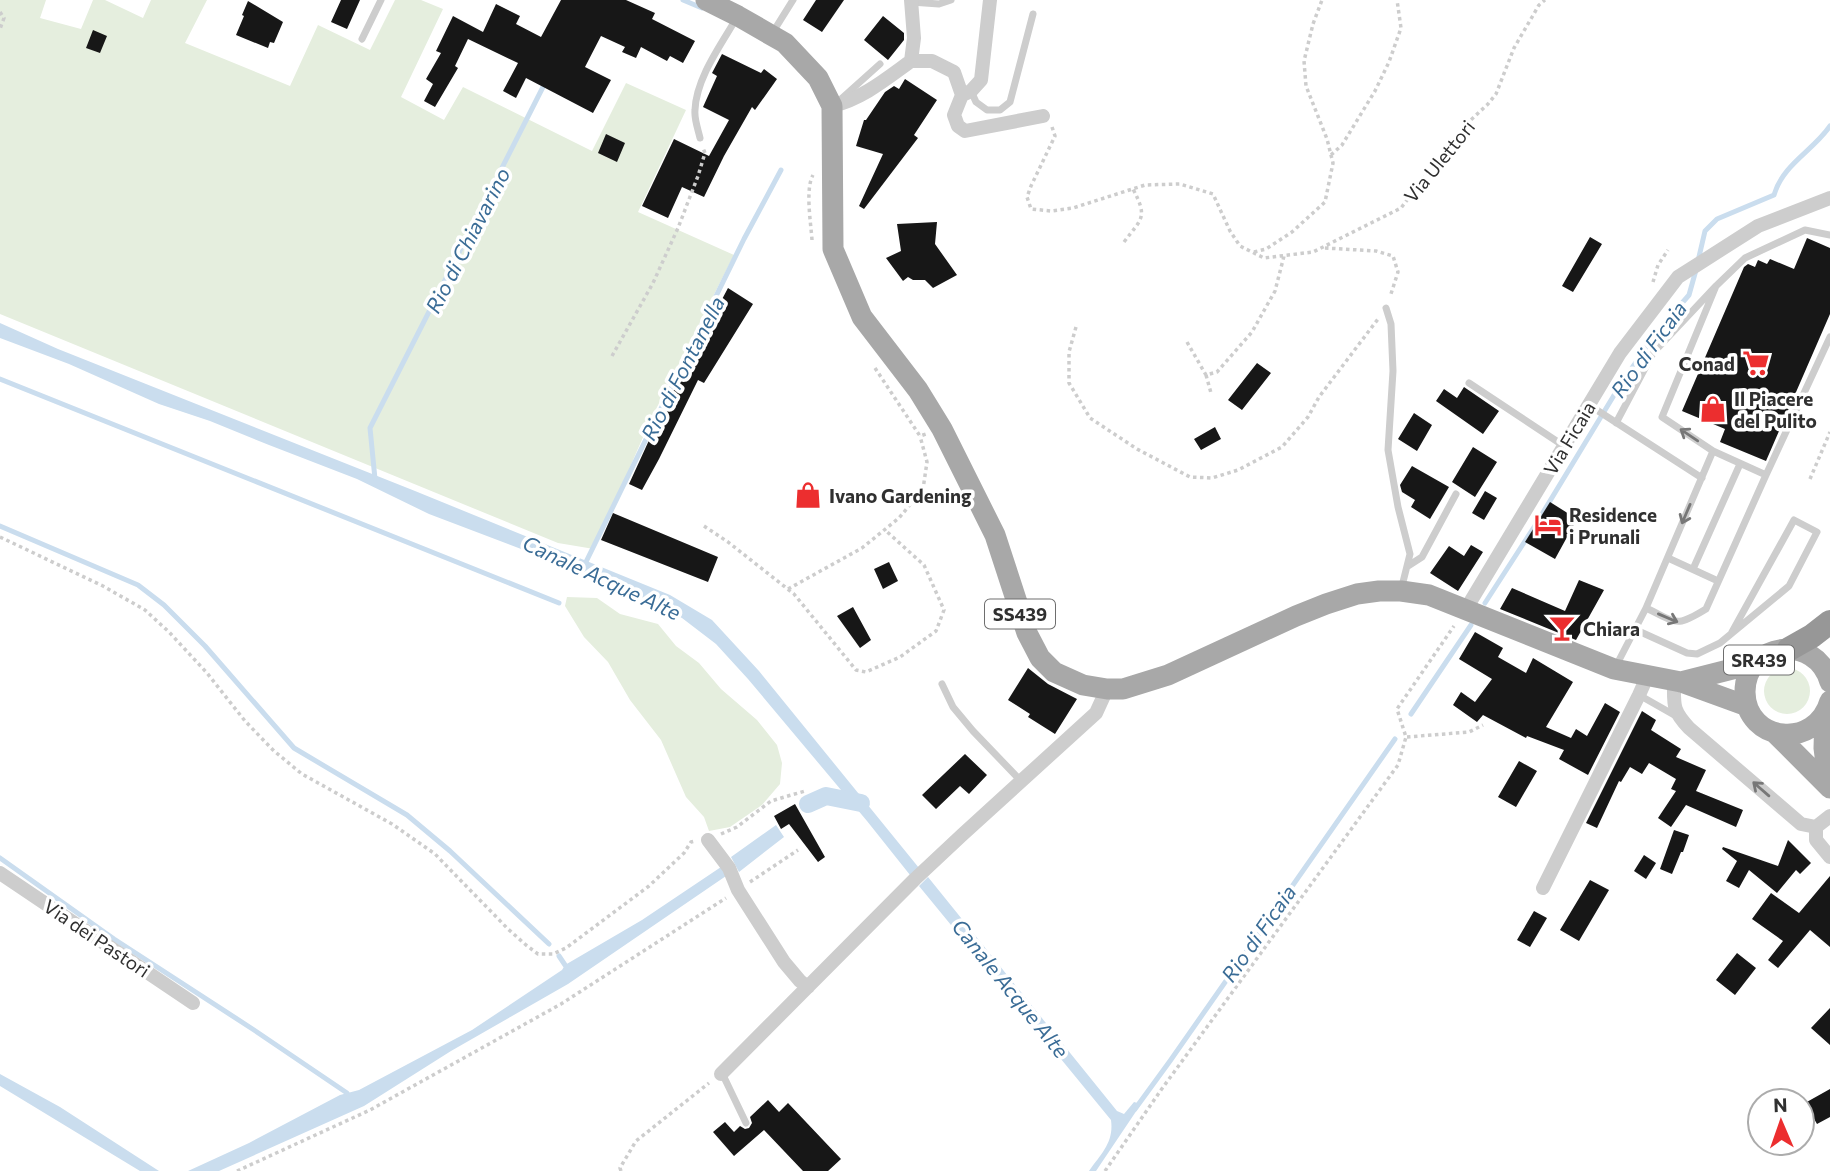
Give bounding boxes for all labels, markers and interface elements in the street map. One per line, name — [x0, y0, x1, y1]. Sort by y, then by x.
street label: Via Ulettori — [1399, 115, 1479, 207]
water label: Rio di Chiavarino — [420, 163, 514, 317]
water label: Rio di Fontanella — [635, 292, 729, 444]
water label: Rio di Ficaia — [1605, 296, 1691, 402]
supermarket icon: Conad — [1741, 348, 1771, 378]
place label: Conad — [1679, 352, 1735, 375]
place label: Il Piacere del Pulito — [1734, 387, 1817, 432]
shop icon: Il Piacere del Pulito — [1698, 394, 1728, 424]
street label: Via Ficaia — [1538, 397, 1600, 479]
one-way arrow — [1680, 428, 1699, 442]
shop icon: Ivano Gardening — [793, 480, 823, 510]
place label: Ivano Gardening — [829, 484, 972, 507]
place label: Residence i Prunali — [1569, 503, 1657, 548]
one-way arrow — [1679, 503, 1692, 524]
hotel icon: Residence i Prunali — [1533, 510, 1563, 540]
water label: Canale Acque Alte — [519, 529, 685, 625]
road number: SS439 — [985, 600, 1055, 628]
one-way arrow — [1657, 612, 1678, 625]
bar icon: Chiara — [1547, 613, 1577, 643]
place label: Chiara — [1583, 617, 1640, 640]
road number: SR439 — [1724, 646, 1794, 674]
one-way arrow — [1752, 781, 1770, 797]
water label: Rio di Ficaia — [1215, 880, 1301, 986]
street label: Via dei Pastori — [40, 894, 154, 982]
water label: Canale Acque Alte — [947, 914, 1075, 1062]
north arrow — [1746, 1087, 1816, 1157]
text: N — [1773, 1093, 1788, 1116]

